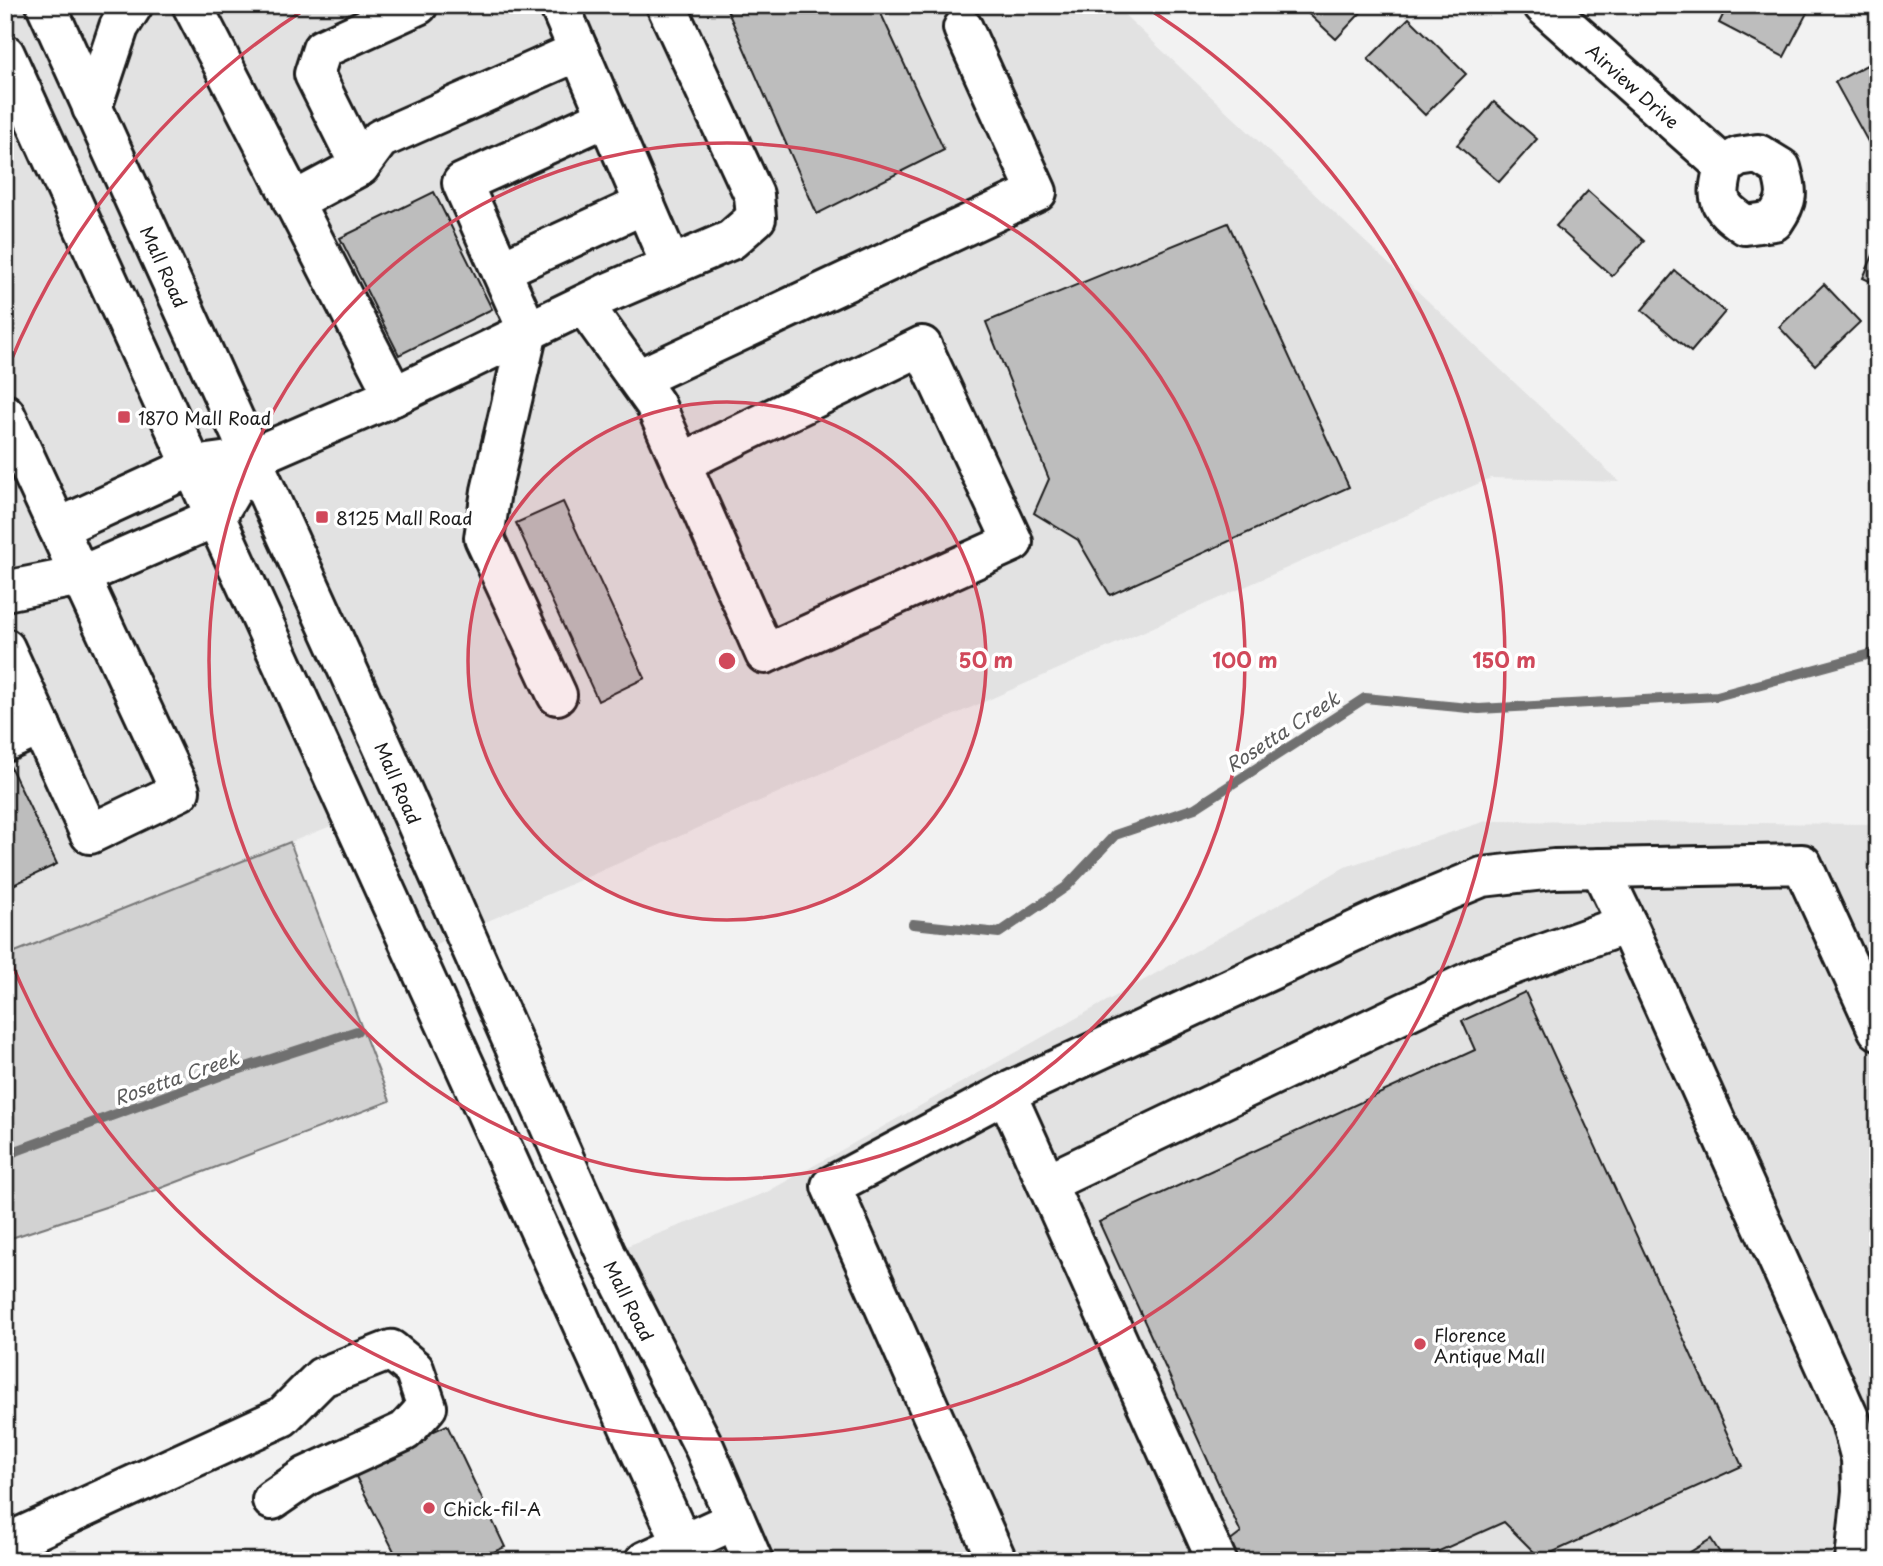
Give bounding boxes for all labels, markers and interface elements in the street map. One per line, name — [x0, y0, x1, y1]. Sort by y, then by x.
street label: Airview Drive — [1581, 37, 1686, 134]
street label: Mall Road — [134, 221, 195, 312]
place label: 1870 Mall Road — [138, 404, 271, 431]
marker: 1870 Mall Road — [116, 409, 132, 425]
place label: 8125 Mall Road — [336, 504, 473, 531]
marker: 8125 Mall Road — [314, 509, 330, 525]
text: 50 m — [959, 643, 1013, 675]
text: 100 m — [1212, 643, 1278, 675]
text: 150 m — [1472, 643, 1536, 675]
centre of rings — [715, 649, 739, 673]
water label: Rosetta Creek — [1220, 683, 1346, 778]
street label: Mall Road — [369, 737, 429, 828]
water label: Rosetta Creek — [110, 1042, 244, 1111]
street label: Mall Road — [598, 1256, 661, 1345]
place label: Florence Antique Mall — [1434, 1321, 1545, 1369]
marker: Florence Antique Mall — [1412, 1336, 1428, 1352]
place label: Chick-fil-A — [443, 1495, 541, 1522]
marker: Chick-fil-A — [421, 1500, 437, 1516]

